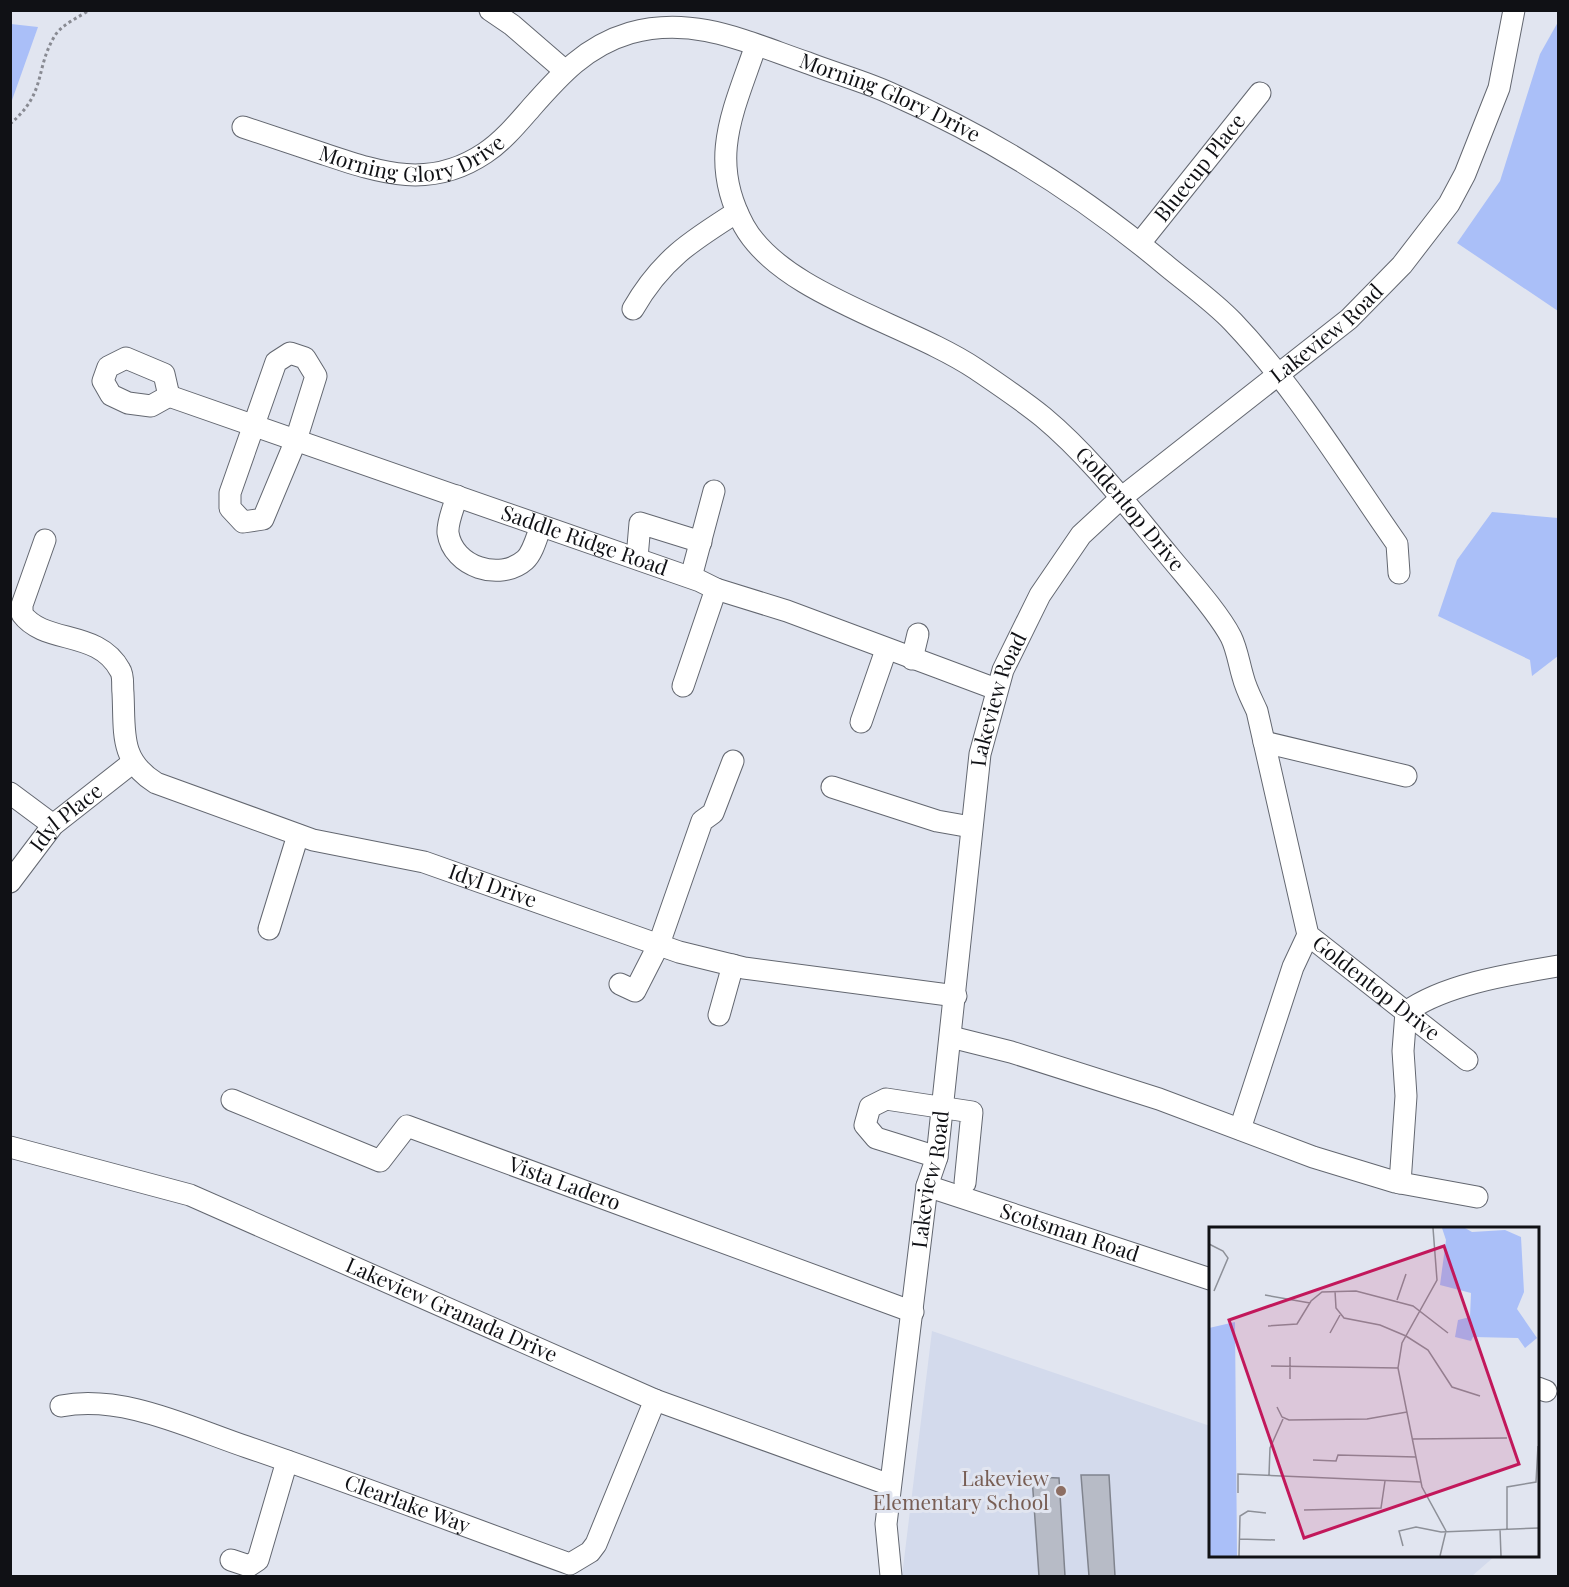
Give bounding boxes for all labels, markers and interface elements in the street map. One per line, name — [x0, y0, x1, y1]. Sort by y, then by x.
street label: Morning Glory Drive — [796, 45, 986, 147]
street label: Bluecup Place — [1147, 107, 1250, 227]
street label: Morning Glory Drive — [316, 128, 510, 187]
street label: Lakeview Road — [1263, 277, 1388, 388]
street label: Goldentop Drive — [1070, 440, 1192, 576]
street label: Saddle Ridge Road — [498, 497, 672, 581]
street label: Lakeview Road — [963, 627, 1032, 768]
street label: Idyl Place — [22, 776, 107, 856]
street label: Idyl Drive — [445, 856, 541, 913]
street label: Goldentop Drive — [1308, 928, 1447, 1046]
street label: Lakeview Road — [904, 1109, 954, 1250]
street label: Vista Ladero — [504, 1148, 625, 1215]
street label: Scotsman Road — [997, 1195, 1143, 1267]
inset map — [1209, 1227, 1539, 1557]
street label: Lakeview Granada Drive — [342, 1249, 563, 1367]
place label: Lakeview Elementary School — [873, 1463, 1050, 1515]
street label: Clearlake Way — [341, 1467, 475, 1538]
marker: Lakeview Elementary School — [1054, 1484, 1068, 1498]

